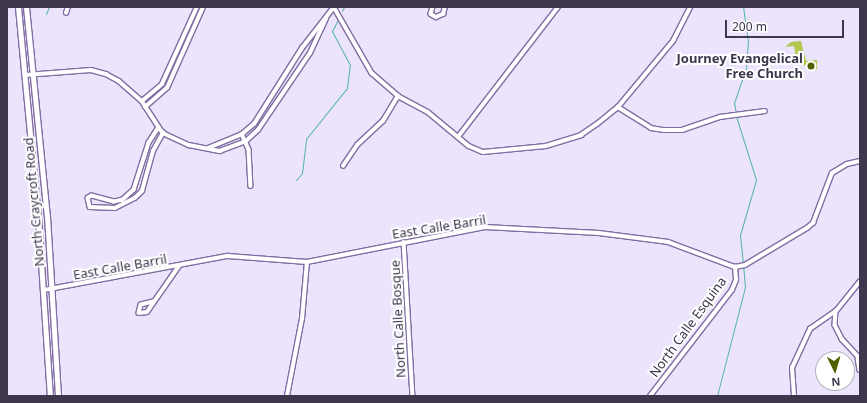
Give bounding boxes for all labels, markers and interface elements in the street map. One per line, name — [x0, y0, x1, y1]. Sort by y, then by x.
scale bar — [727, 12, 846, 38]
text: 200 m — [732, 18, 767, 35]
place label: Journey Evangelical Free Church — [677, 51, 803, 82]
marker: Journey Evangelical Free Church — [806, 61, 816, 71]
street label: North Craycroft Road — [21, 137, 47, 267]
street label: East Calle Barril — [391, 212, 487, 242]
street label: East Calle Barril — [72, 251, 168, 283]
street label: North Calle Bosque — [387, 260, 409, 378]
street label: North Calle Esquina — [646, 274, 730, 380]
north arrow — [815, 351, 855, 391]
text: N — [831, 375, 841, 390]

